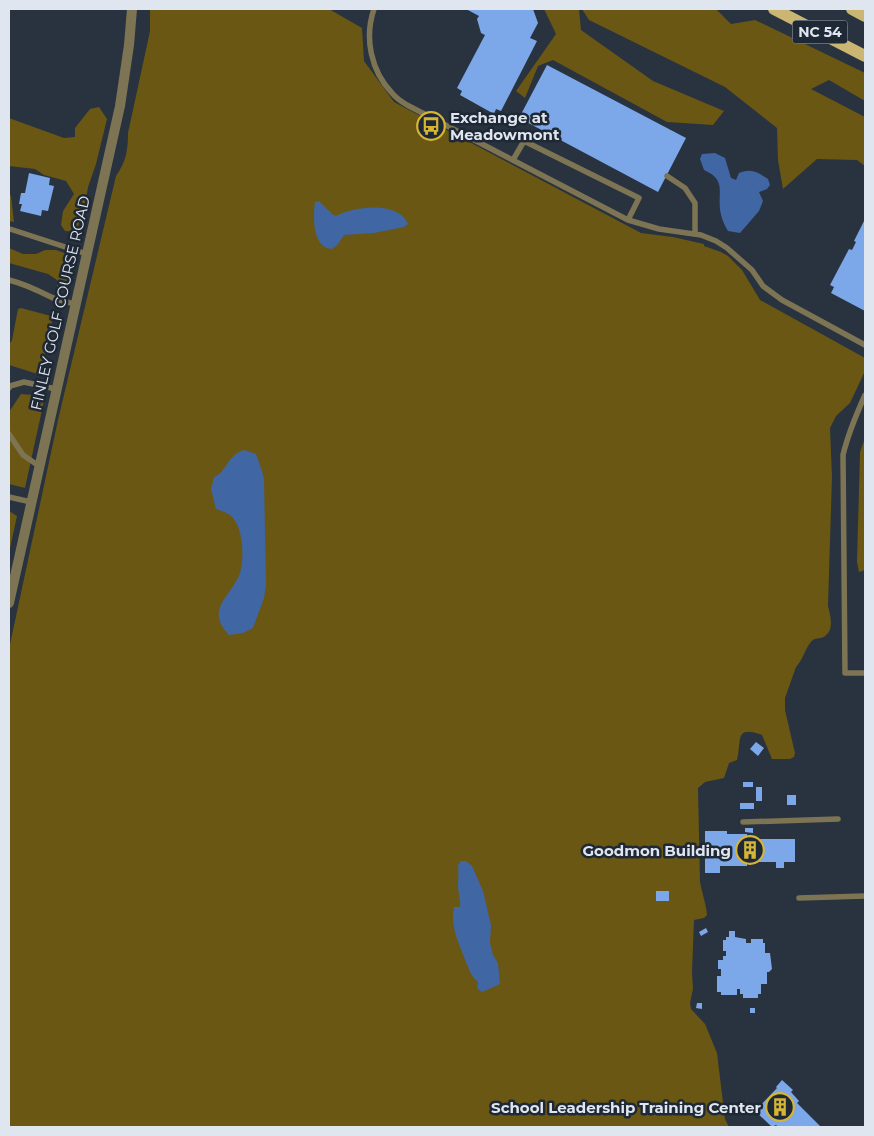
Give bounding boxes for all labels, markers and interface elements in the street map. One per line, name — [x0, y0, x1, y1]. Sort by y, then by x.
road number: NC 54 — [792, 21, 848, 44]
place label: Exchange at Meadowmont — [450, 108, 560, 144]
bus stop icon: Exchange at Meadowmont — [416, 111, 446, 141]
street label: FINLEY GOLF COURSE ROAD — [26, 194, 94, 412]
building icon: Goodmon Building — [735, 835, 765, 865]
place label: Goodmon Building — [583, 841, 731, 860]
building icon: School Leadership Training Center — [765, 1092, 795, 1122]
place label: School Leadership Training Center — [491, 1098, 762, 1117]

